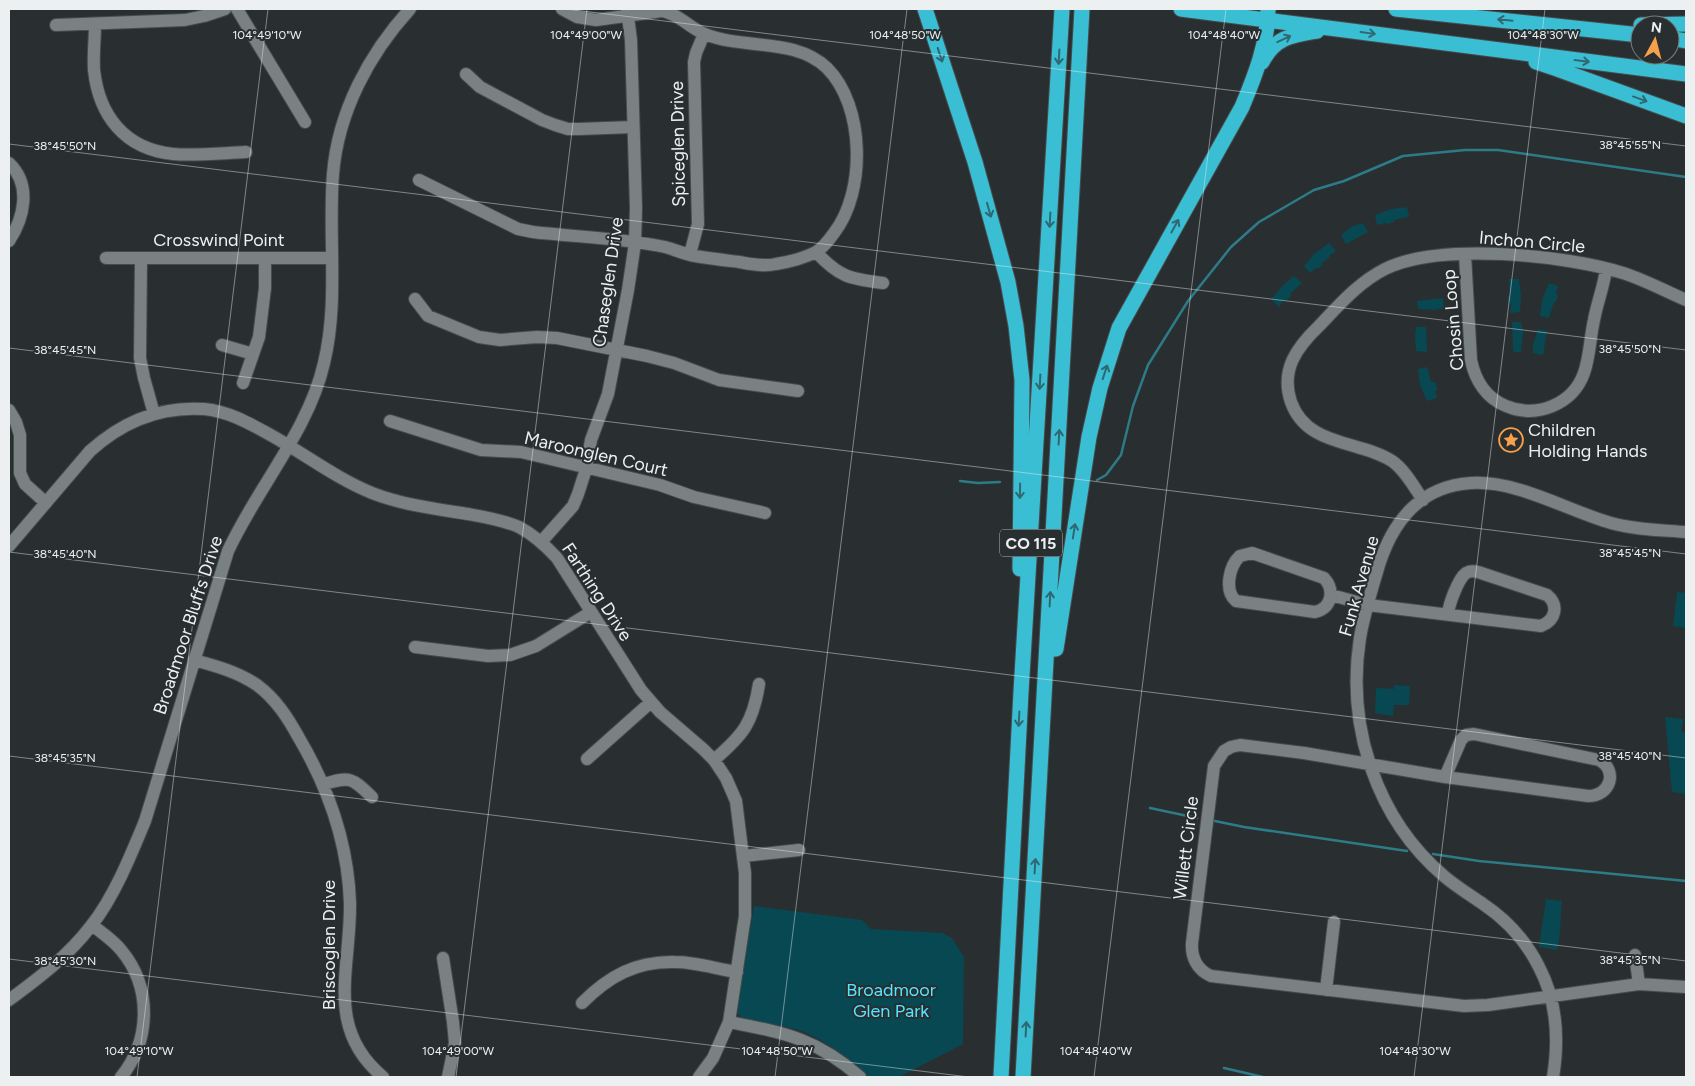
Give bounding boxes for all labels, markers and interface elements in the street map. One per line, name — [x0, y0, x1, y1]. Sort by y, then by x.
one-way arrow — [1497, 15, 1513, 24]
north arrow — [1630, 15, 1680, 65]
text: N — [1650, 18, 1663, 37]
text: 104°49'10"W — [232, 28, 302, 42]
text: 104°49'00"W — [550, 28, 622, 42]
text: 104°48'50"W — [869, 28, 941, 42]
text: 104°48'40"W — [1188, 28, 1261, 42]
one-way arrow — [1360, 28, 1376, 38]
text: 104°48'30"W — [1507, 28, 1579, 42]
one-way arrow — [1276, 34, 1291, 44]
one-way arrow — [936, 47, 945, 63]
one-way arrow — [1055, 49, 1064, 65]
one-way arrow — [1573, 56, 1589, 66]
street label: Spiceglen Drive — [666, 81, 690, 207]
one-way arrow — [1631, 95, 1647, 104]
text: 38°45'55"N — [1599, 138, 1661, 152]
text: 38°45'50"N — [34, 139, 96, 153]
one-way arrow — [984, 202, 994, 218]
one-way arrow — [1045, 211, 1054, 227]
street label: Chaseglen Drive — [588, 215, 628, 348]
one-way arrow — [1170, 218, 1180, 233]
street label: Inchon Circle — [1478, 226, 1586, 258]
street label: Crosswind Point — [153, 229, 285, 251]
street label: Chosin Loop — [1438, 269, 1468, 371]
text: 38°45'50"N — [1599, 342, 1661, 356]
text: 38°45'45"N — [34, 343, 96, 357]
one-way arrow — [1101, 364, 1110, 380]
one-way arrow — [1036, 374, 1045, 390]
place label: Children Holding Hands — [1528, 419, 1647, 462]
street label: Maroonglen Court — [522, 427, 670, 481]
place icon: Children Holding Hands — [1498, 427, 1524, 453]
one-way arrow — [1054, 429, 1063, 445]
one-way arrow — [1016, 483, 1025, 499]
one-way arrow — [1070, 523, 1080, 539]
road number: CO 115 — [1000, 530, 1062, 556]
street label: Broadmoor Bluffs Drive — [149, 533, 227, 717]
street label: Funk Avenue — [1334, 533, 1384, 639]
street label: Farthing Drive — [557, 539, 637, 645]
text: 38°45'45"N — [1599, 546, 1661, 560]
text: 38°45'40"N — [33, 547, 97, 561]
one-way arrow — [1045, 592, 1054, 608]
one-way arrow — [1015, 710, 1024, 726]
text: 38°45'40"N — [1598, 749, 1662, 763]
text: 38°45'35"N — [34, 751, 96, 765]
street label: Willett Circle — [1169, 795, 1203, 901]
one-way arrow — [1031, 859, 1040, 875]
street label: Briscoglen Drive — [318, 880, 340, 1010]
text: 38°45'35"N — [1599, 953, 1661, 967]
text: 38°45'30"N — [34, 954, 96, 968]
park label: Broadmoor Glen Park — [846, 979, 936, 1022]
one-way arrow — [1021, 1021, 1030, 1037]
text: 104°49'10"W — [104, 1044, 174, 1058]
text: 104°49'00"W — [422, 1044, 494, 1058]
text: 104°48'50"W — [741, 1044, 813, 1058]
text: 104°48'40"W — [1060, 1044, 1133, 1058]
text: 104°48'30"W — [1379, 1044, 1451, 1058]

